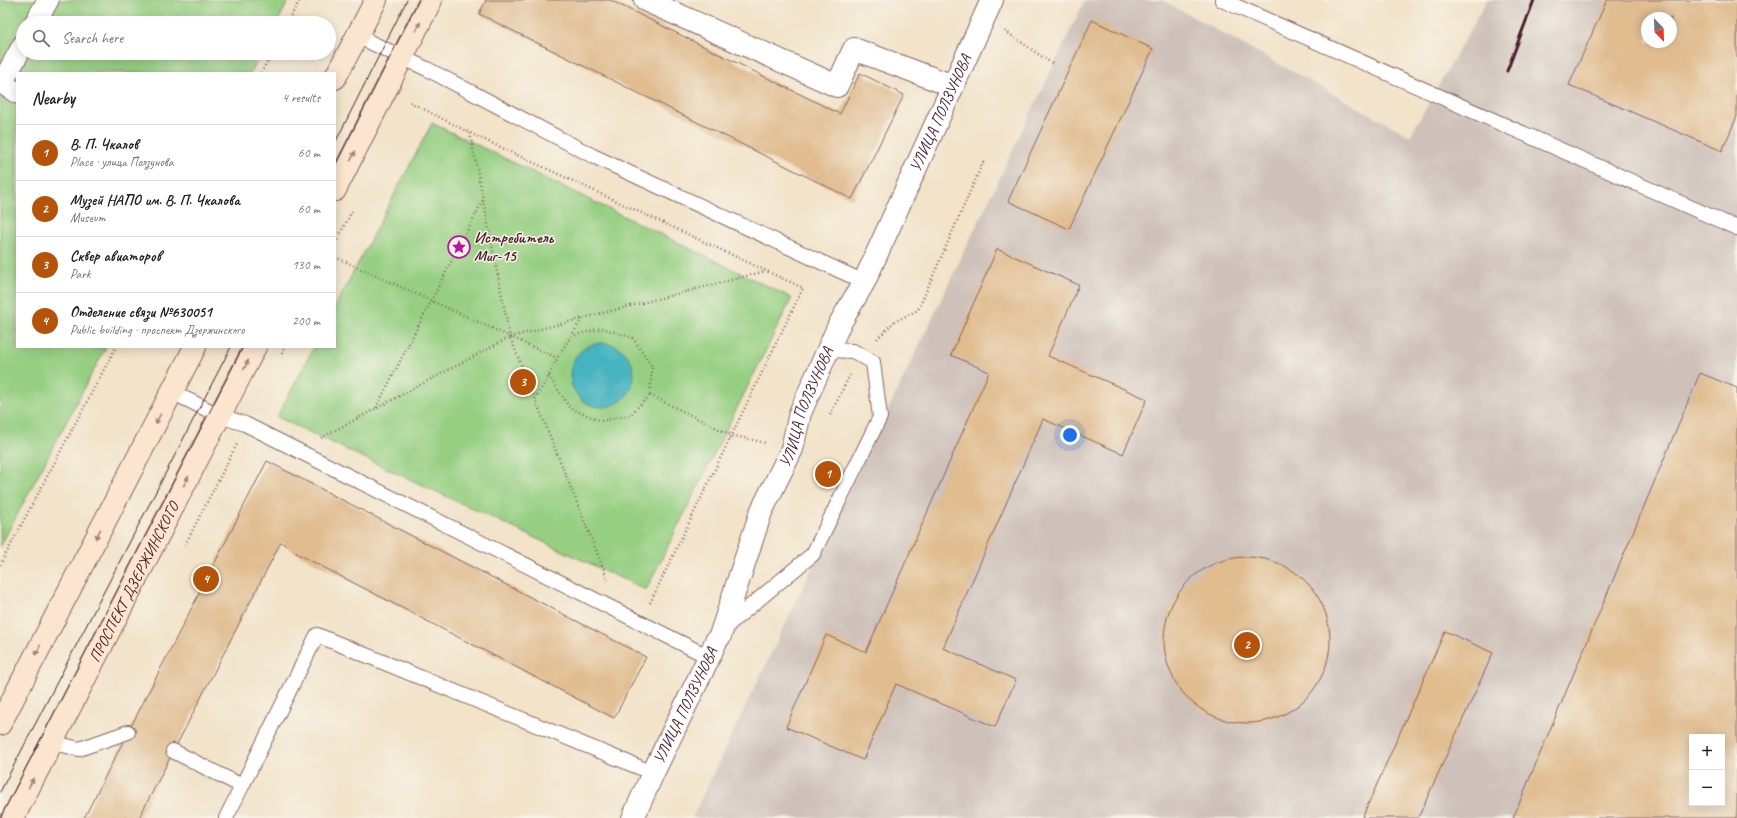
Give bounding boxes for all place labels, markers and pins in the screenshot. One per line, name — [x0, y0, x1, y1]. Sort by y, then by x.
place label: Истребитель Миг-15 — [474, 228, 555, 266]
place icon: Истребитель Миг-15 — [446, 234, 472, 260]
pin: 3 — [510, 367, 536, 397]
pin: 1 — [815, 459, 841, 489]
pin: 4 — [193, 564, 219, 594]
pin: 2 — [1234, 630, 1260, 660]

